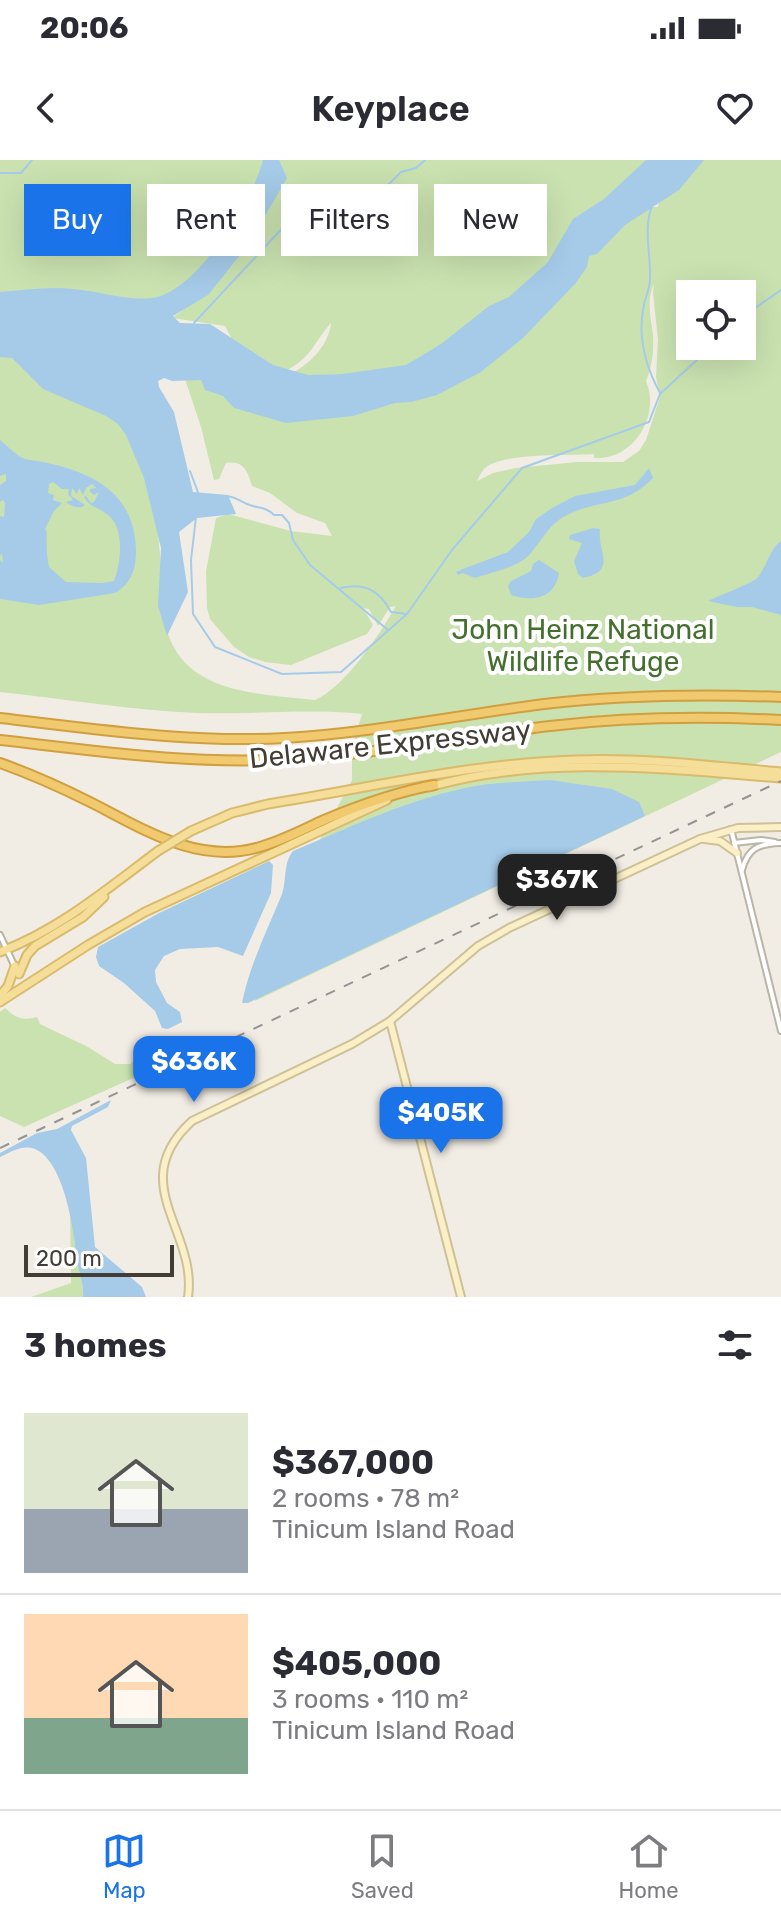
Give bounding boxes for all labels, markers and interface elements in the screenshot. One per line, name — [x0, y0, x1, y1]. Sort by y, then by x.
text: 20:06 — [40, 10, 129, 46]
icon: back — [24, 86, 68, 130]
icon: heart — [713, 86, 757, 130]
text: Keyplace — [311, 87, 470, 130]
chip: Buy — [24, 184, 131, 256]
chip: Rent — [147, 184, 265, 256]
chip: Filters — [281, 184, 418, 256]
chip: New — [434, 184, 547, 256]
map controls — [676, 280, 756, 360]
button: locate — [676, 280, 756, 360]
park label: John Heinz National Wildlife Refuge — [451, 613, 715, 678]
street label: Delaware Expressway — [247, 713, 533, 775]
pin: $367K — [501, 854, 613, 922]
text: $367K — [516, 864, 598, 895]
pin: $636K — [138, 1036, 250, 1104]
text: $636K — [151, 1046, 237, 1077]
pin: $405K — [385, 1087, 497, 1155]
text: $405K — [398, 1097, 484, 1128]
scale bar — [24, 1241, 174, 1277]
text: 200 m — [36, 1245, 102, 1272]
icon: filters — [713, 1323, 757, 1367]
text: 3 homes — [24, 1325, 167, 1366]
text: $367,000 — [272, 1442, 434, 1483]
icon: home — [88, 1445, 184, 1541]
text: 2 rooms · 78 m² — [272, 1483, 459, 1514]
text: Tinicum Island Road — [272, 1514, 515, 1545]
text: $405,000 — [272, 1643, 441, 1684]
icon: home — [88, 1646, 184, 1742]
text: 3 rooms · 110 m² — [272, 1684, 468, 1715]
text: Tinicum Island Road — [272, 1715, 515, 1746]
tab: Map — [102, 1829, 146, 1904]
tab: Saved — [351, 1829, 414, 1904]
tab: Home — [618, 1829, 679, 1904]

